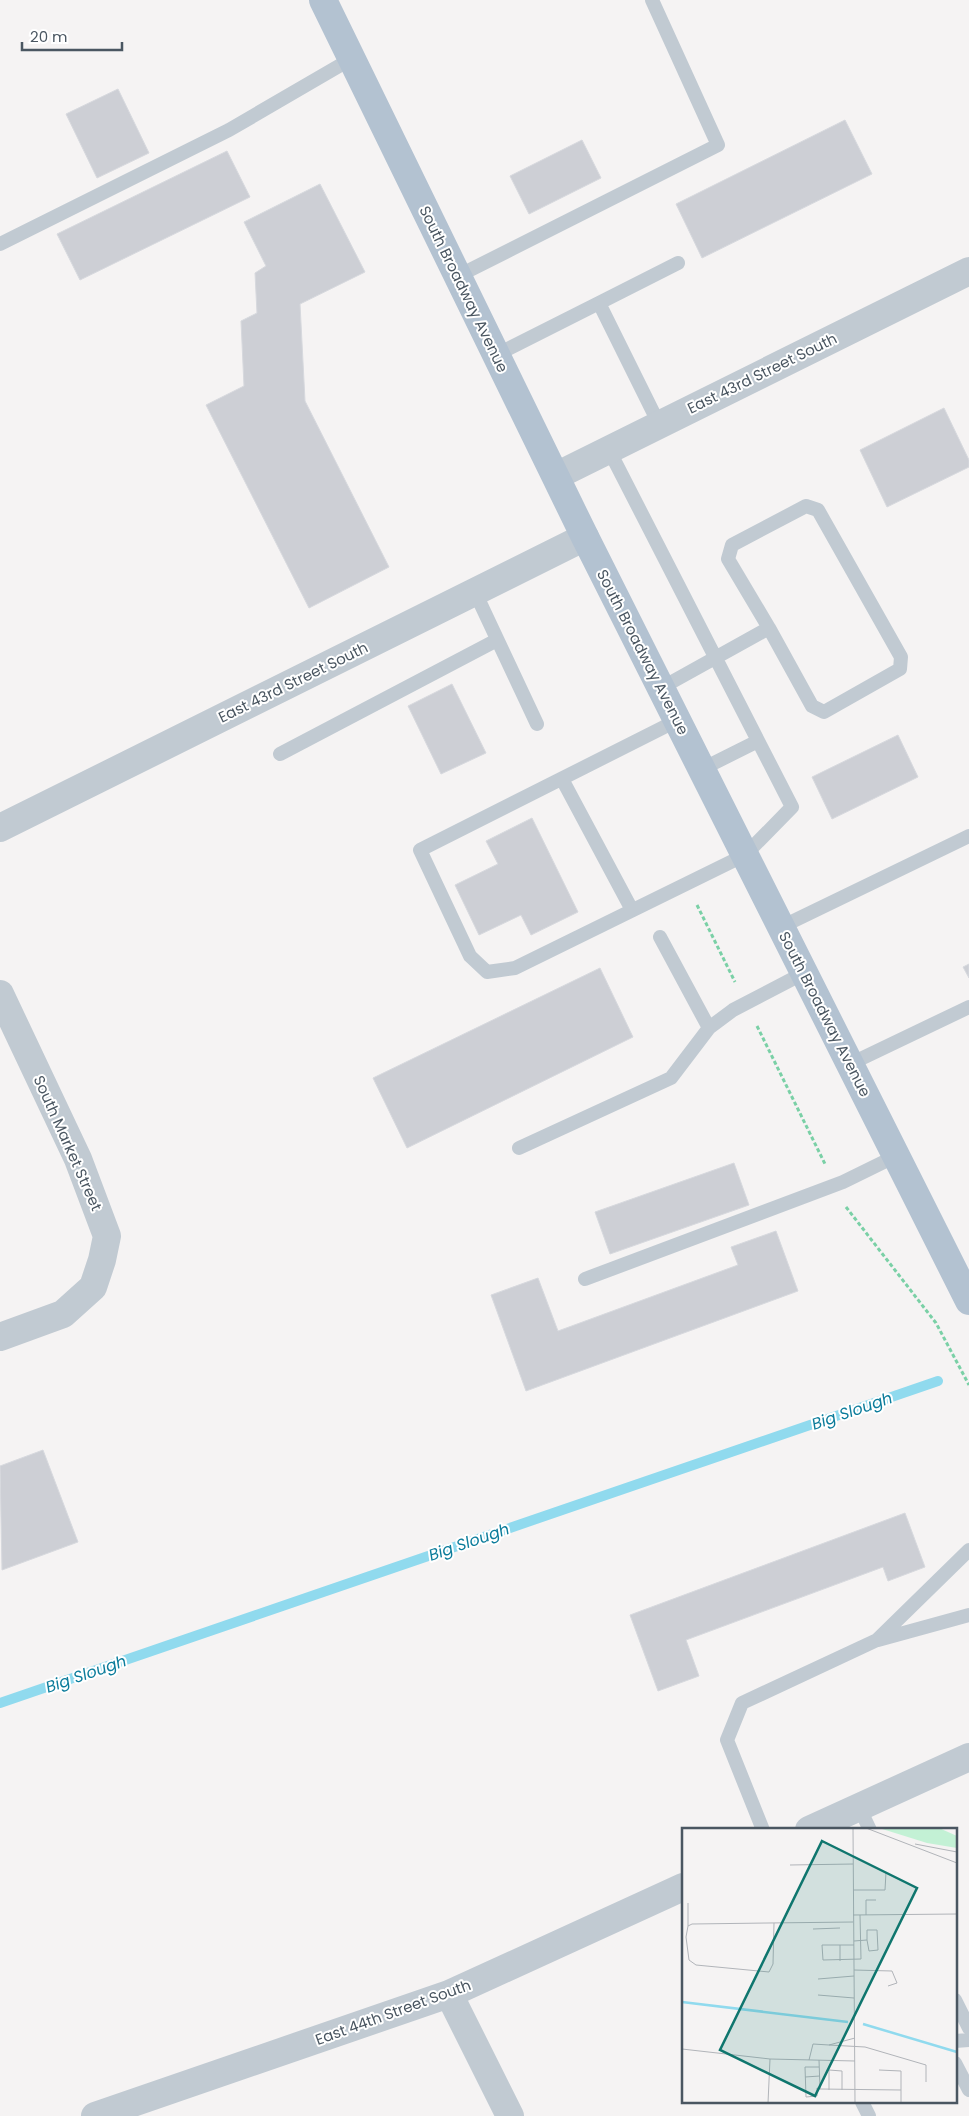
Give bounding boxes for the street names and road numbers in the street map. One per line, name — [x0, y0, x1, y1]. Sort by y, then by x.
street label: South Broadway Avenue — [414, 202, 514, 376]
street label: East 43rd Street South — [684, 328, 840, 418]
street label: South Broadway Avenue — [592, 566, 694, 738]
street label: East 43rd Street South — [215, 637, 371, 727]
street label: South Broadway Avenue — [774, 928, 876, 1100]
street label: South Market Street — [29, 1072, 107, 1214]
street label: East 44th Street South — [312, 1974, 474, 2050]

